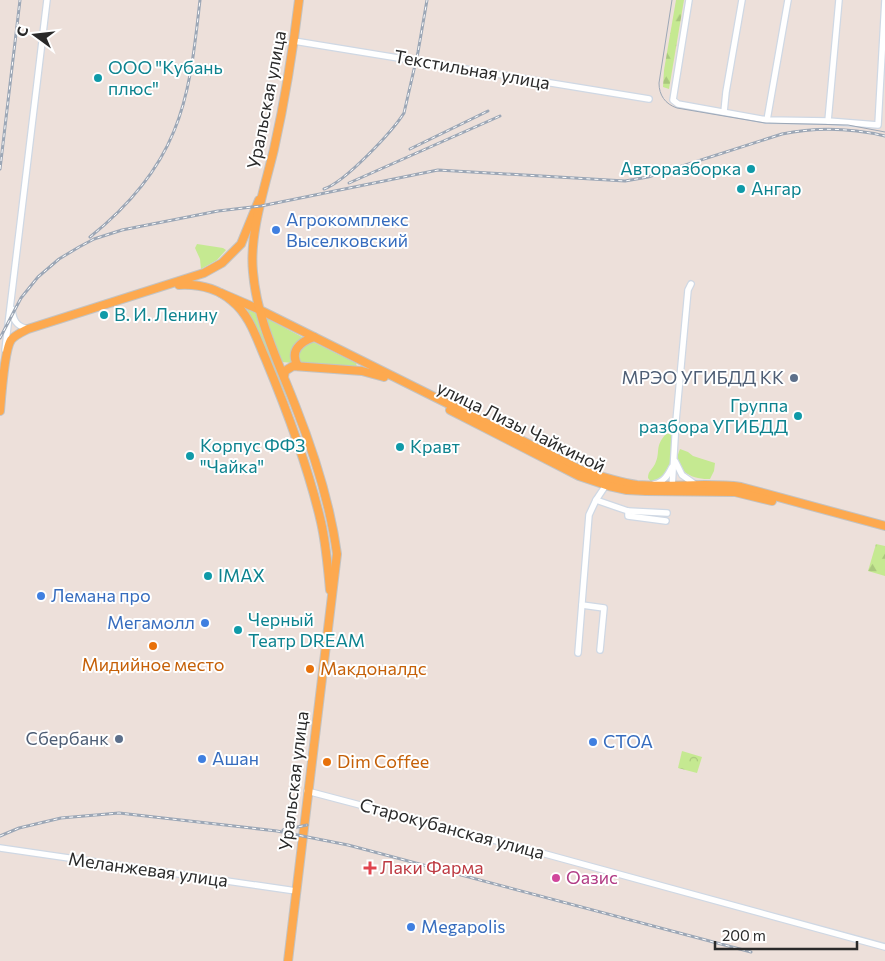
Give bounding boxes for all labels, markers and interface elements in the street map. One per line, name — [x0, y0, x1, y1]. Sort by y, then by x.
north arrow — [10, 10, 60, 60]
text: С — [13, 25, 31, 38]
street label: Уральская улица — [242, 29, 290, 171]
street label: Текстильная улица — [393, 44, 552, 94]
place label: ООО "Кубань плюс" — [108, 56, 223, 99]
marker: ООО "Кубань плюс" — [92, 72, 104, 84]
place label: Авторазборка — [620, 157, 741, 179]
marker: Авторазборка — [745, 163, 757, 175]
place label: Ангар — [751, 177, 801, 199]
marker: Ангар — [735, 183, 747, 195]
place label: Агрокомплекс Выселковский — [286, 208, 409, 251]
marker: Агрокомплекс Выселковский — [270, 224, 282, 236]
place label: В. И. Ленину — [114, 303, 218, 325]
marker: В. И. Ленину — [98, 309, 110, 321]
place label: МРЭО УГИБДД КК — [622, 366, 784, 388]
marker: МРЭО УГИБДД КК — [788, 372, 800, 384]
street label: улица Лизы Чайкиной — [434, 376, 609, 477]
place label: Группа разбора УГИБДД — [639, 394, 788, 437]
marker: Группа разбора УГИБДД — [792, 410, 804, 422]
place label: Корпус ФФЗ "Чайка" — [200, 434, 305, 477]
place label: Кравт — [410, 435, 460, 457]
marker: Кравт — [394, 441, 406, 453]
marker: Корпус ФФЗ "Чайка" — [184, 450, 196, 462]
place label: IMAX — [218, 564, 265, 586]
marker: IMAX — [202, 570, 214, 582]
place label: Лемана про — [51, 584, 151, 606]
marker: Лемана про — [35, 590, 47, 602]
place label: Черный Театр DREAM — [248, 608, 365, 651]
place label: Мегамолл — [107, 611, 195, 633]
marker: Мегамолл — [199, 617, 211, 629]
marker: Черный Театр DREAM — [232, 624, 244, 636]
marker: Мидийное место — [147, 640, 159, 652]
place label: Мидийное место — [82, 653, 224, 675]
place label: Макдоналдс — [320, 657, 427, 679]
marker: Макдоналдс — [304, 663, 316, 675]
street label: Уральская улица — [274, 710, 312, 852]
place label: Сбербанк — [26, 727, 109, 749]
place label: СТОА — [603, 730, 653, 752]
marker: Сбербанк — [113, 733, 125, 745]
marker: СТОА — [587, 736, 599, 748]
place label: Ашан — [212, 747, 259, 769]
place label: Dim Coffee — [337, 750, 429, 772]
marker: Ашан — [196, 753, 208, 765]
marker: Dim Coffee — [321, 756, 333, 768]
street label: Старокубанская улица — [357, 793, 547, 863]
street label: Меланжевая улица — [67, 847, 229, 891]
place label: Лаки Фарма — [380, 856, 484, 878]
marker: Лаки Фарма — [364, 862, 376, 874]
place label: Оазис — [566, 866, 618, 888]
marker: Оазис — [550, 872, 562, 884]
place label: Megapolis — [421, 915, 506, 937]
scale bar — [715, 918, 858, 950]
marker: Megapolis — [405, 921, 417, 933]
text: 200 m — [722, 926, 766, 944]

